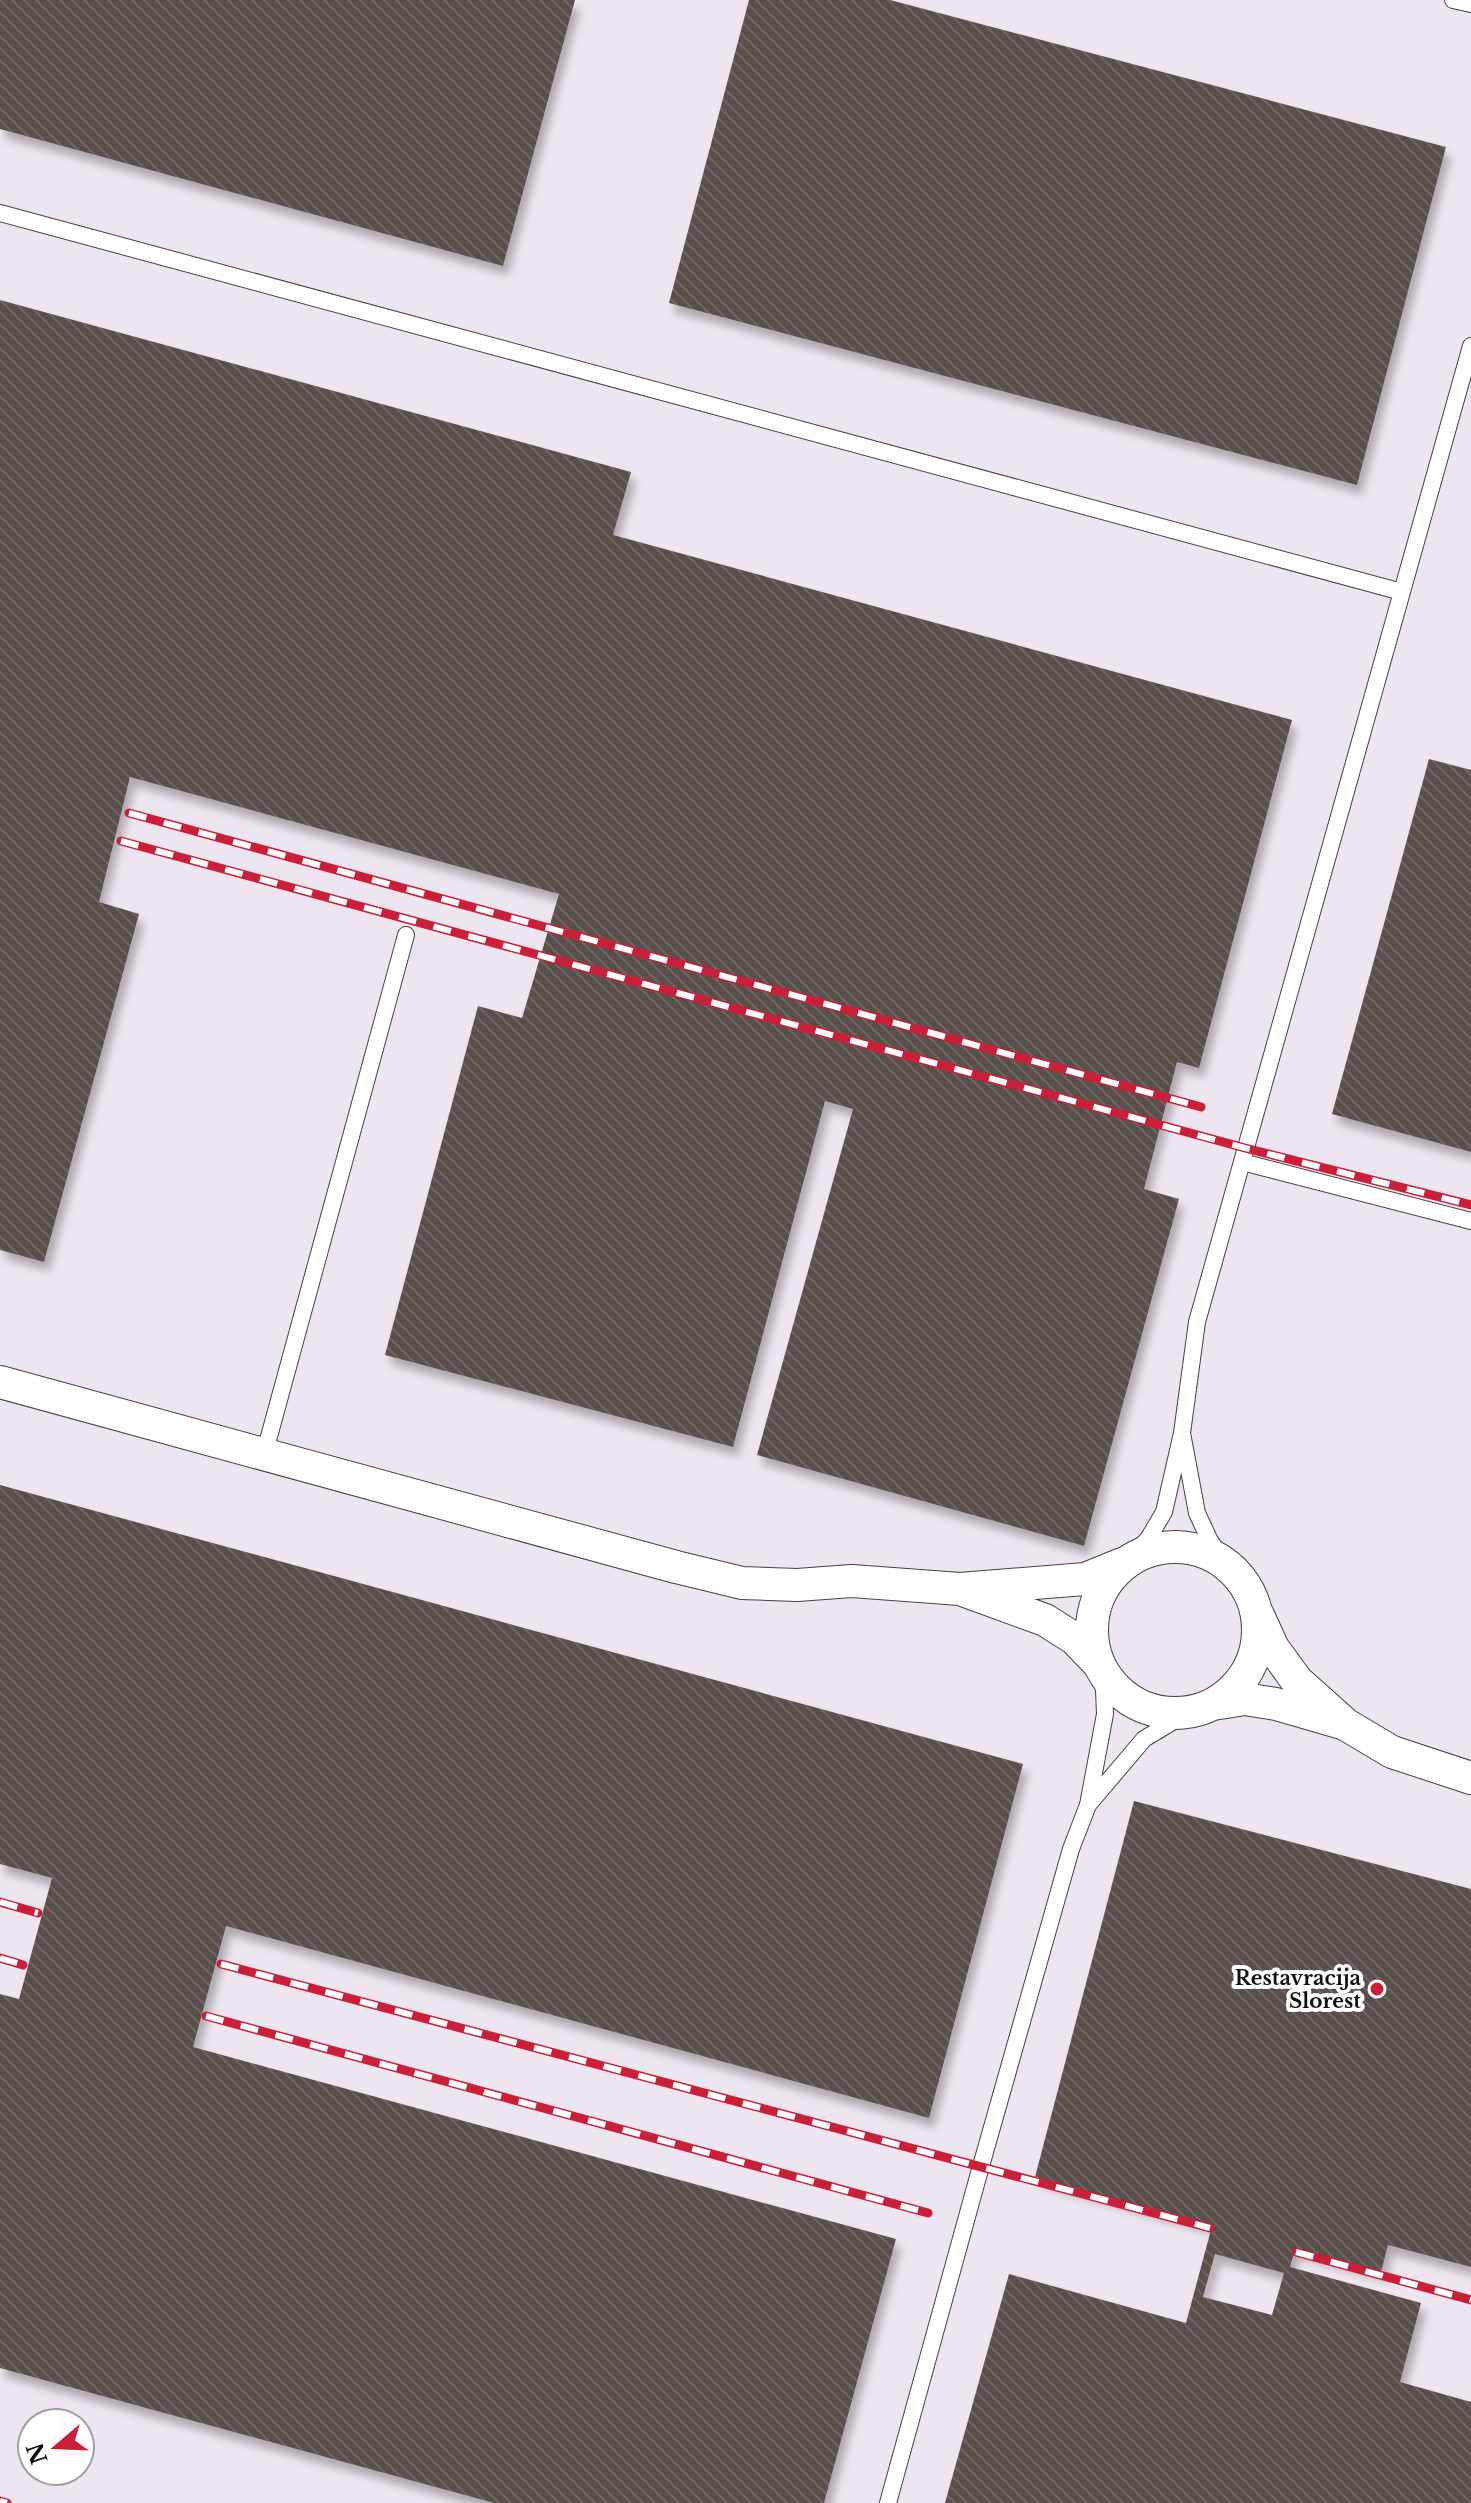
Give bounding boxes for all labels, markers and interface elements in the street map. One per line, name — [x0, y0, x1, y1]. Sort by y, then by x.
place label: Restavracija Slorest — [1235, 1966, 1362, 2013]
marker: Restavracija Slorest — [1368, 1980, 1386, 1998]
north arrow — [16, 2407, 96, 2487]
text: N — [21, 2439, 54, 2468]

